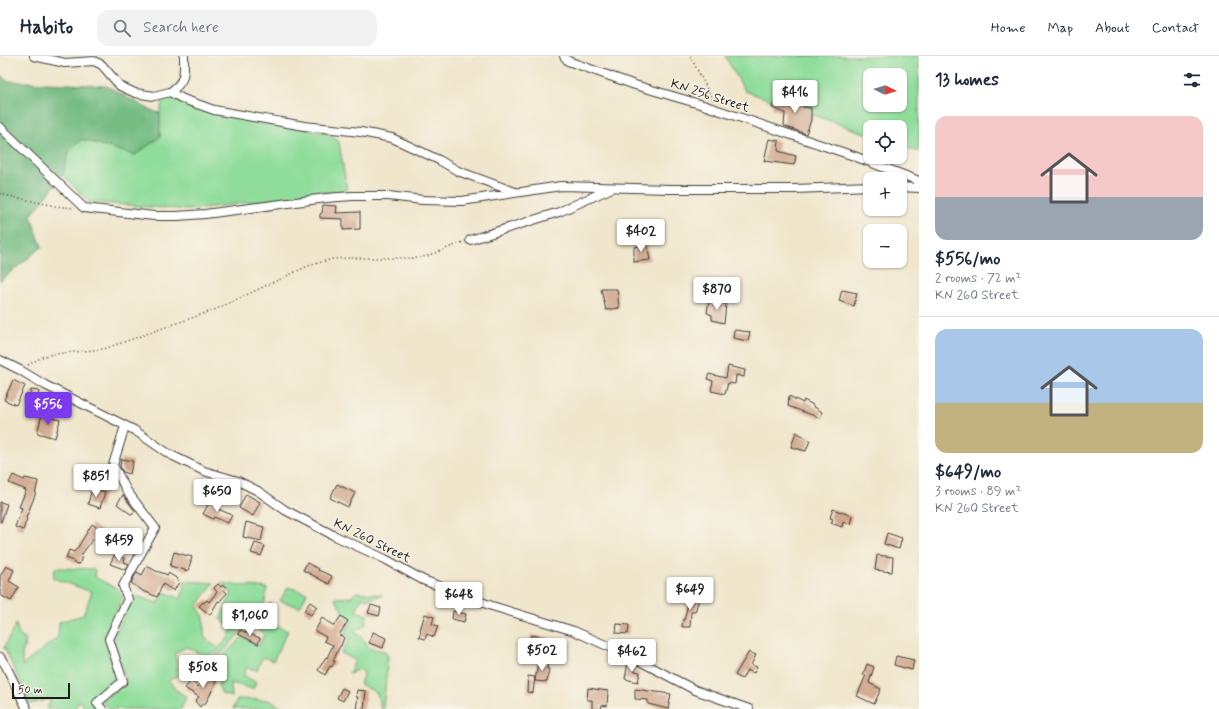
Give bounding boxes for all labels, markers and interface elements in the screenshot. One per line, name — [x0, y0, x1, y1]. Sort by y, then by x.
search box — [97, 10, 377, 46]
text: Habito — [20, 15, 73, 40]
icon: search — [111, 17, 133, 39]
text: Search here — [143, 18, 219, 38]
text: Home — [991, 19, 1025, 37]
text: Map — [1047, 19, 1073, 37]
text: About — [1095, 19, 1130, 37]
text: Contact — [1152, 19, 1199, 37]
north arrow — [863, 68, 907, 112]
map controls — [863, 68, 907, 268]
text: 13 homes — [935, 69, 999, 91]
icon: filters — [1181, 69, 1203, 91]
street label: KN 256 Street — [668, 75, 752, 117]
pin: $416 — [771, 80, 819, 114]
text: $416 — [782, 84, 808, 101]
button: locate — [863, 120, 907, 164]
icon: home — [1033, 142, 1105, 214]
button: + — [863, 172, 907, 216]
pin: $402 — [617, 219, 665, 253]
text: $402 — [626, 223, 656, 240]
button: − — [863, 224, 907, 268]
text: $556/mo — [935, 248, 1000, 270]
text: 2 rooms · 72 m² — [935, 270, 1021, 287]
pin: $870 — [693, 277, 741, 311]
text: $870 — [702, 281, 732, 298]
text: KN 260 Street — [935, 287, 1019, 304]
icon: home — [1033, 355, 1105, 427]
pin: $556 — [24, 392, 72, 426]
text: $556 — [34, 396, 62, 413]
text: $649/mo — [935, 461, 1001, 483]
pin: $851 — [72, 464, 120, 498]
text: $851 — [83, 468, 109, 485]
pin: $650 — [193, 479, 241, 513]
text: $650 — [202, 483, 232, 500]
text: 3 rooms · 89 m² — [935, 483, 1021, 500]
text: KN 260 Street — [935, 500, 1019, 517]
street label: KN 260 Street — [331, 515, 414, 567]
pin: $459 — [95, 528, 143, 562]
text: $459 — [105, 532, 134, 549]
pin: $649 — [666, 577, 714, 611]
text: $649 — [675, 581, 705, 598]
pin: $648 — [435, 582, 483, 616]
text: $648 — [444, 586, 474, 603]
pin: $1,060 — [217, 603, 283, 637]
text: $1,060 — [231, 607, 269, 624]
pin: $502 — [518, 638, 566, 672]
pin: $462 — [608, 639, 656, 673]
text: $502 — [527, 642, 557, 659]
text: $462 — [617, 643, 647, 660]
pin: $508 — [179, 655, 227, 689]
text: $508 — [188, 659, 218, 676]
scale bar — [12, 681, 70, 700]
text: 50 m — [18, 683, 43, 697]

